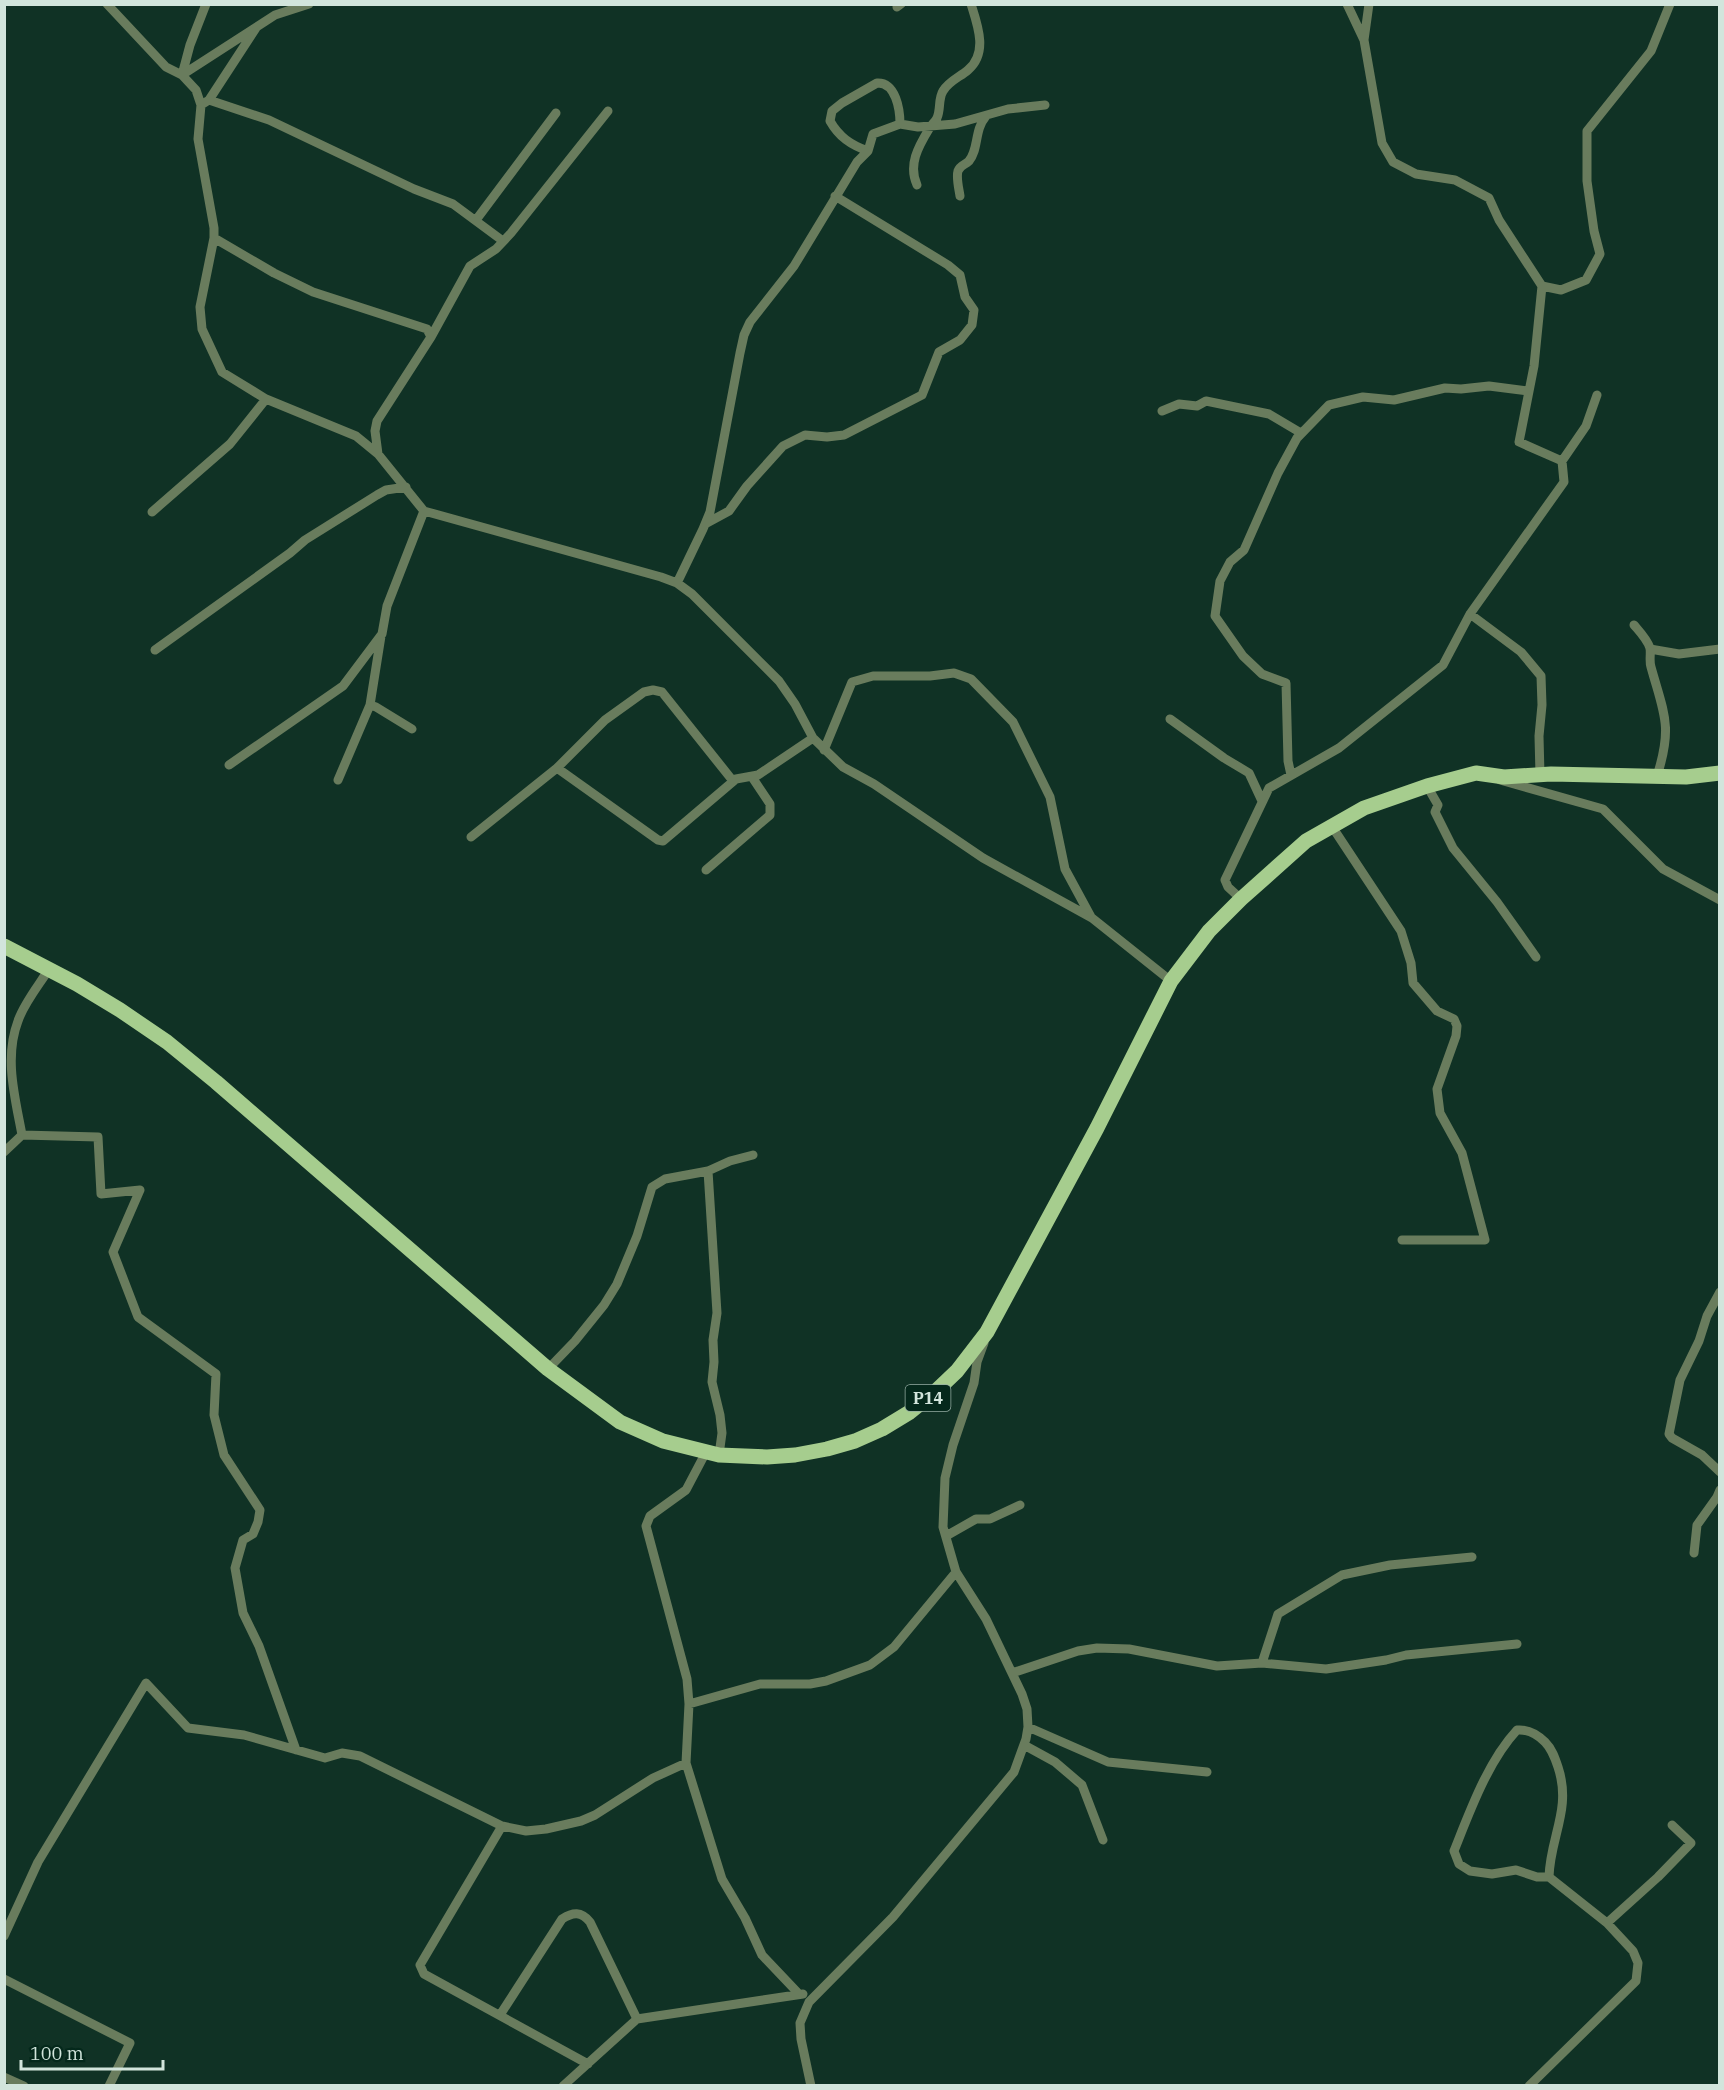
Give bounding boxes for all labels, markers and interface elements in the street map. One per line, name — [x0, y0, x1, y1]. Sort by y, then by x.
road number: P14 — [906, 1385, 950, 1411]
scale bar — [21, 2033, 164, 2071]
text: 100 m — [30, 2042, 84, 2065]

